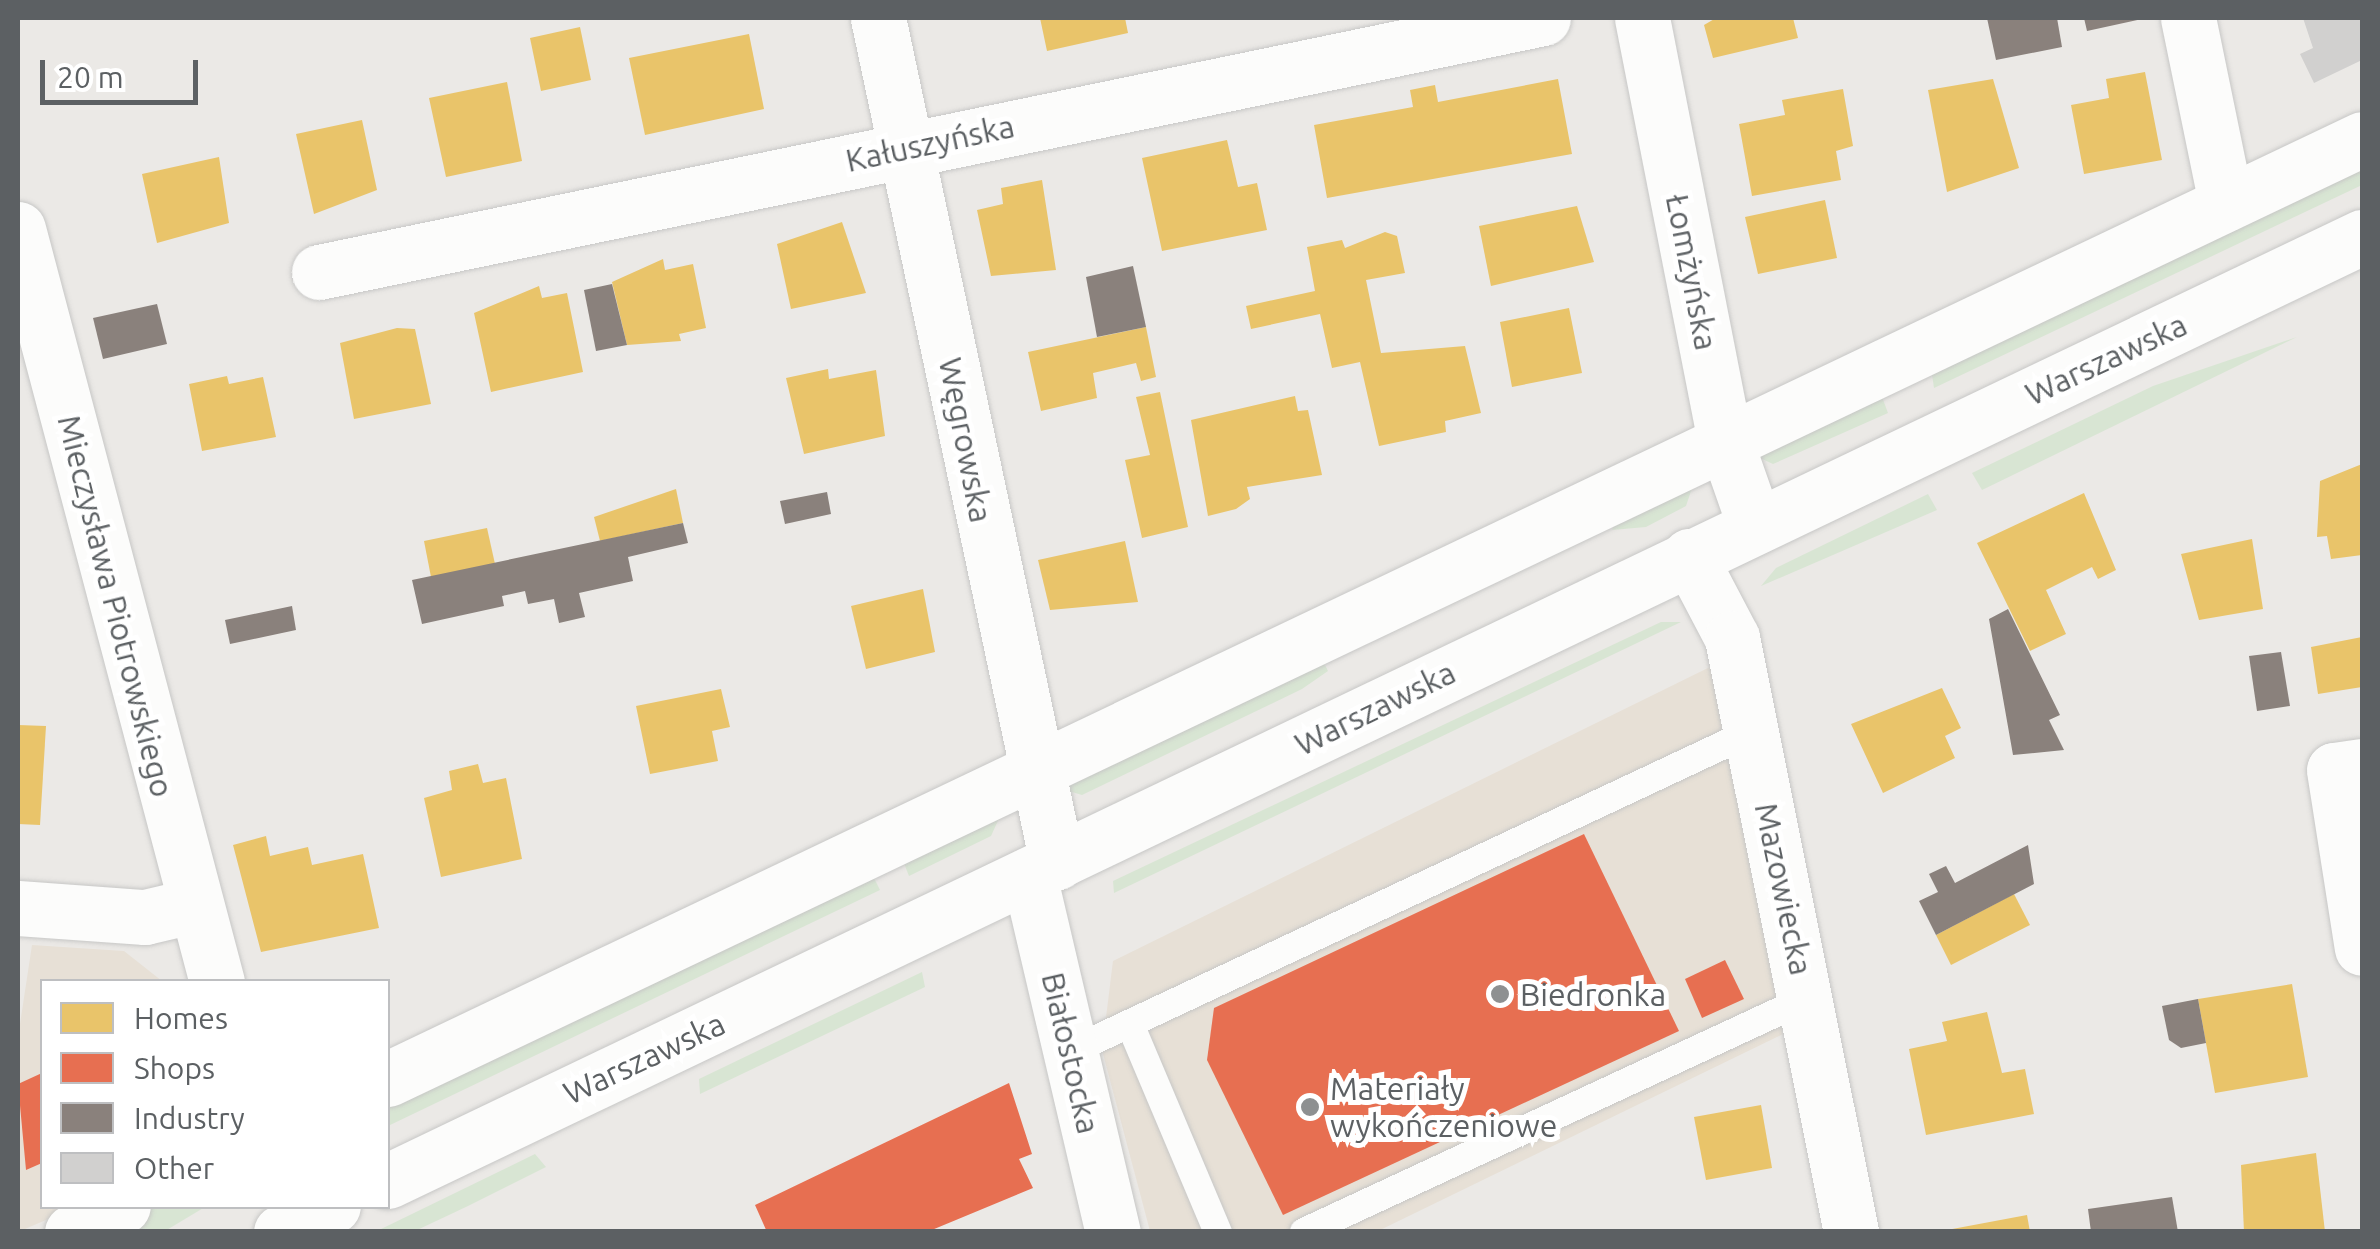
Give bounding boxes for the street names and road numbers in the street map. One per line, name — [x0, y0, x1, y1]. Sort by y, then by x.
street label: Kałuszyńska — [842, 106, 1018, 180]
street label: Łomżyńska — [1658, 191, 1726, 353]
street label: Warszawska — [2019, 305, 2193, 413]
street label: Węgrowska — [931, 354, 1001, 526]
street label: Mieczysława Piotrowskiego — [50, 411, 182, 801]
street label: Warszawska — [1288, 653, 1462, 763]
street label: Mazowiecka — [1747, 799, 1821, 979]
street label: Białostocka — [1034, 969, 1108, 1137]
street label: Warszawska — [557, 1004, 731, 1112]

